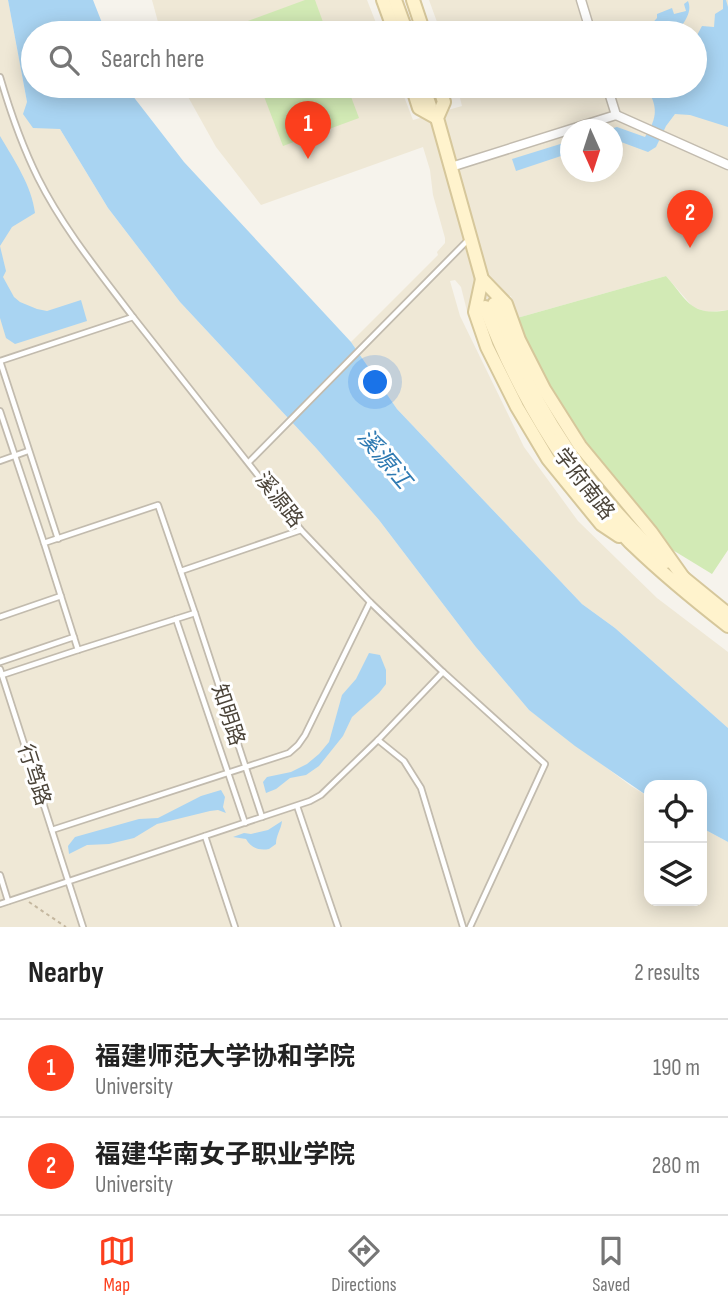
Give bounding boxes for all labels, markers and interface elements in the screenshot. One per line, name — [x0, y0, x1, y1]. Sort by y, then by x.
search box — [21, 21, 707, 98]
icon: search — [45, 41, 83, 79]
text: Search here — [101, 44, 204, 75]
pin: 1 — [285, 101, 331, 159]
north arrow — [560, 119, 623, 182]
pin: 2 — [667, 190, 713, 248]
your location — [358, 365, 392, 399]
water label: 溪源江 — [351, 424, 419, 497]
street label: 学府南路 — [548, 443, 620, 525]
street label: 溪源路 — [250, 467, 308, 533]
street label: 知明路 — [206, 681, 250, 749]
street label: 行笃路 — [12, 741, 56, 809]
map controls — [644, 780, 707, 906]
button: locate — [644, 780, 707, 843]
button: layers — [644, 843, 707, 906]
text: Nearby — [28, 955, 104, 991]
text: 2 results — [634, 959, 700, 987]
text: 福建师范大学协和学院 — [95, 1042, 355, 1073]
text: 1 — [46, 1054, 56, 1082]
text: 190 m — [653, 1054, 700, 1082]
text: University — [95, 1073, 173, 1101]
text: 福建华南女子职业学院 — [95, 1140, 355, 1171]
text: 2 — [46, 1152, 56, 1180]
text: 280 m — [652, 1152, 700, 1180]
text: University — [95, 1171, 173, 1199]
tab: Map — [98, 1232, 136, 1297]
tab: Directions — [331, 1232, 397, 1297]
tab: Saved — [592, 1232, 630, 1297]

